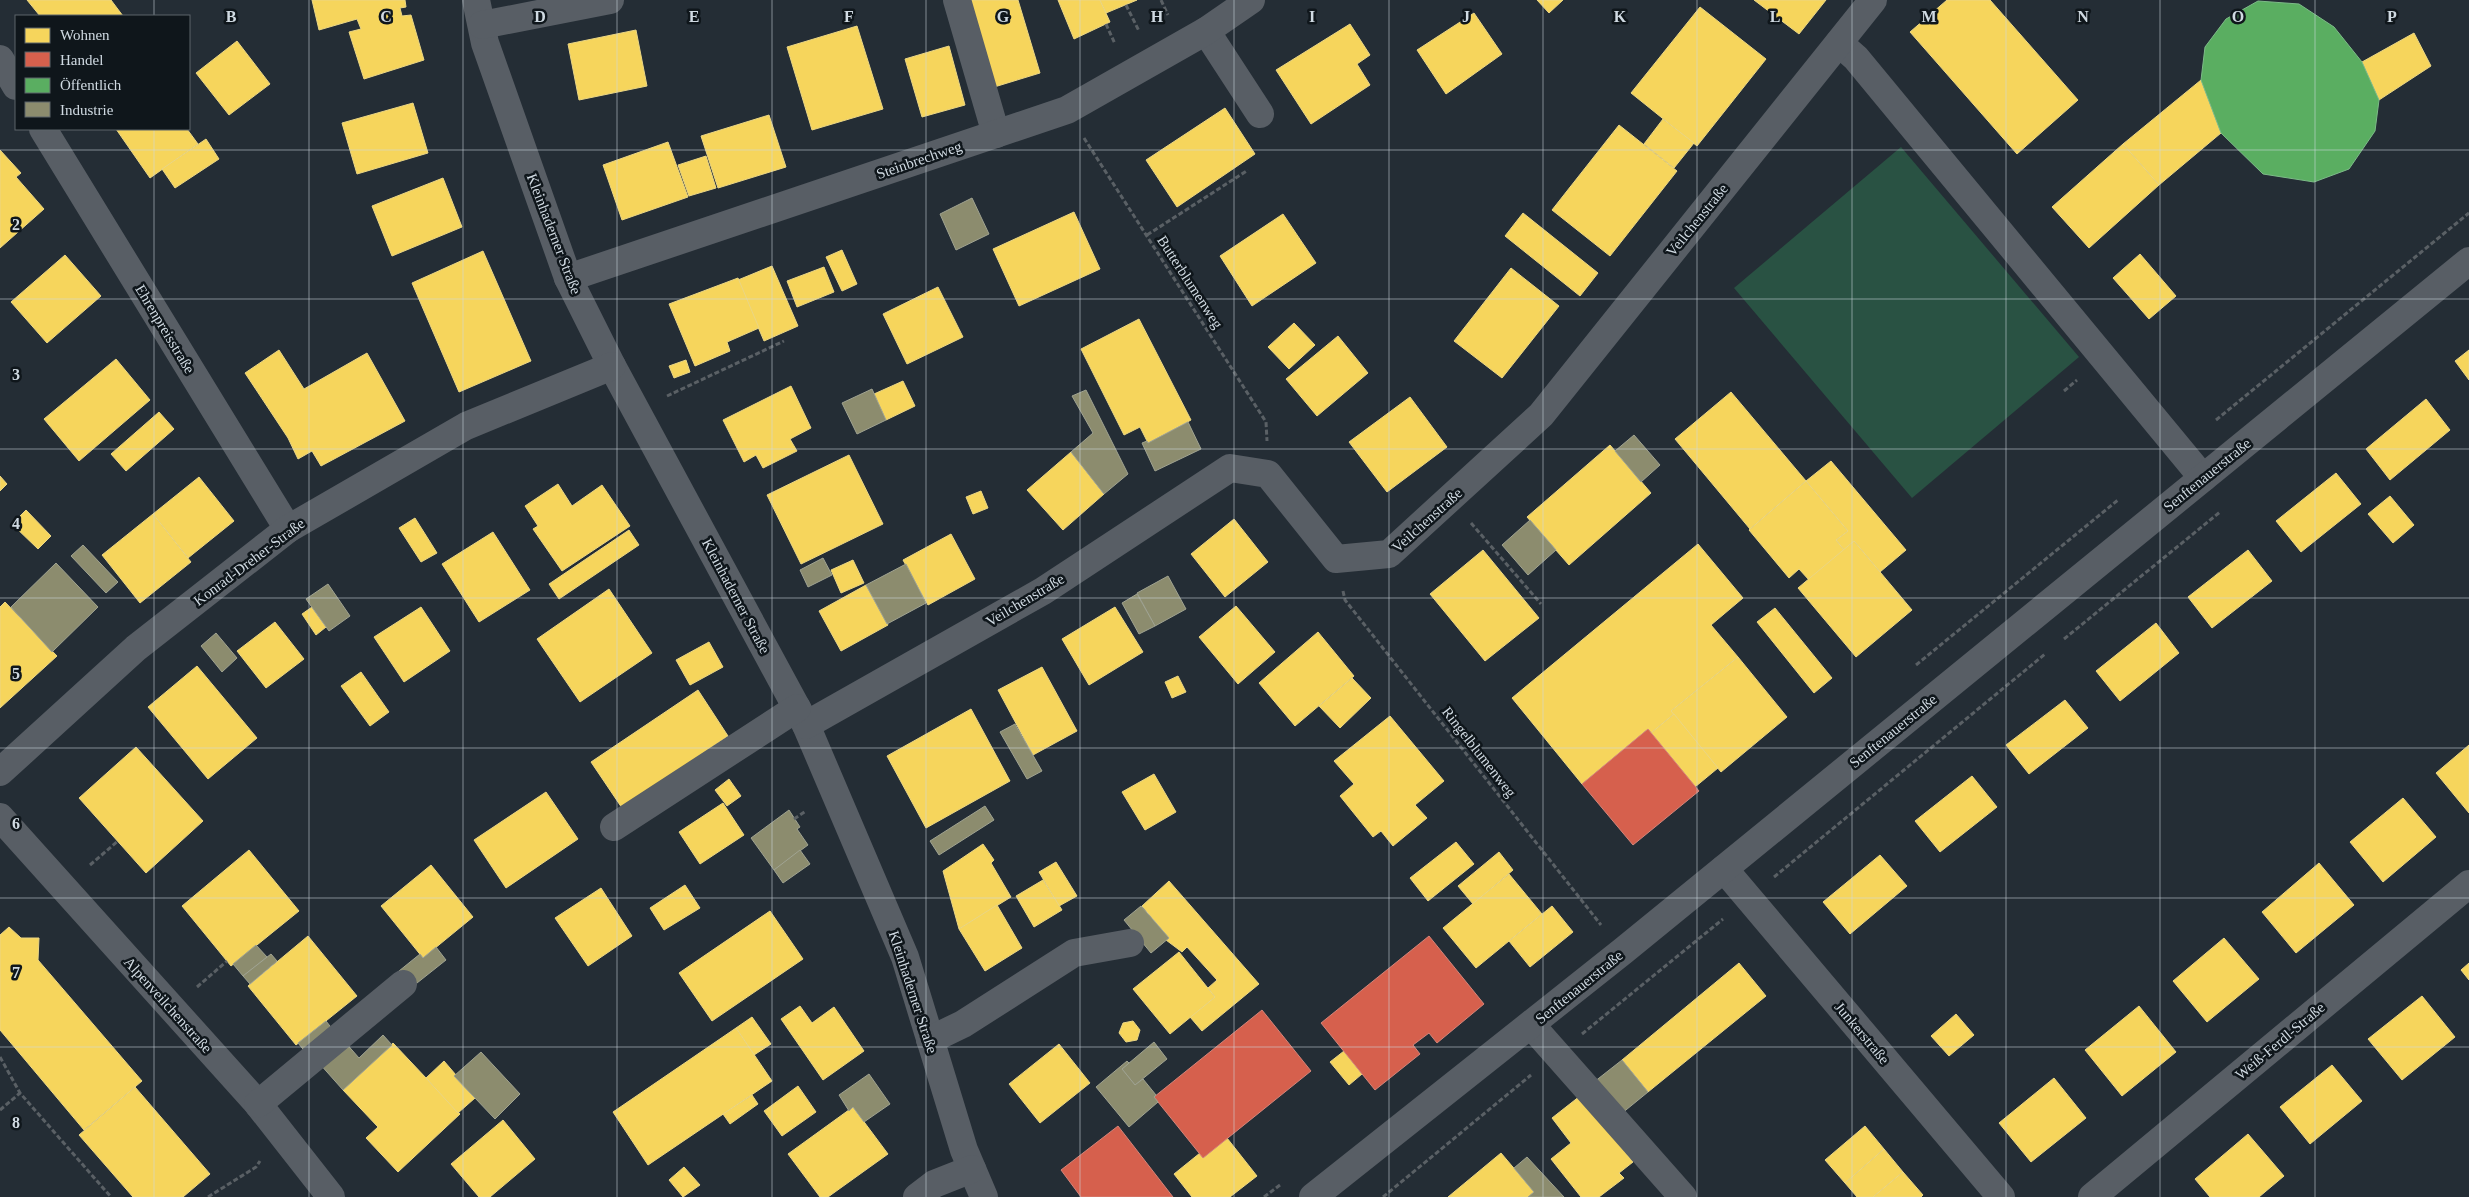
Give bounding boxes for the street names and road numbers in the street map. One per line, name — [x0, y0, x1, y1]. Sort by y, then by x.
street label: Steinbrechweg — [874, 138, 964, 182]
street label: Kleinhaderner Straße — [524, 171, 585, 297]
street label: Veilchenstraße — [1663, 180, 1731, 259]
street label: Butterblumenweg — [1154, 233, 1226, 332]
street label: Ehrenpreisstraße — [132, 282, 198, 377]
street label: Senftenauerstraße — [2160, 435, 2254, 515]
street label: Veilchenstraße — [1389, 484, 1465, 555]
street label: Konrad-Dreher-Straße — [190, 515, 308, 609]
street label: Kleinhaderner Straße — [699, 536, 773, 657]
street label: Veilchenstraße — [983, 570, 1067, 630]
street label: Senftenauerstraße — [1846, 691, 1940, 771]
street label: Ringelblumenweg — [1439, 704, 1519, 801]
street label: Kleinhaderner Straße — [886, 929, 940, 1056]
street label: Senftenauerstraße — [1532, 947, 1626, 1027]
street label: Alpenveilchenstraße — [121, 954, 215, 1056]
street label: Junkerstraße — [1832, 999, 1893, 1067]
street label: Weiß-Ferdl-Straße — [2232, 999, 2328, 1083]

